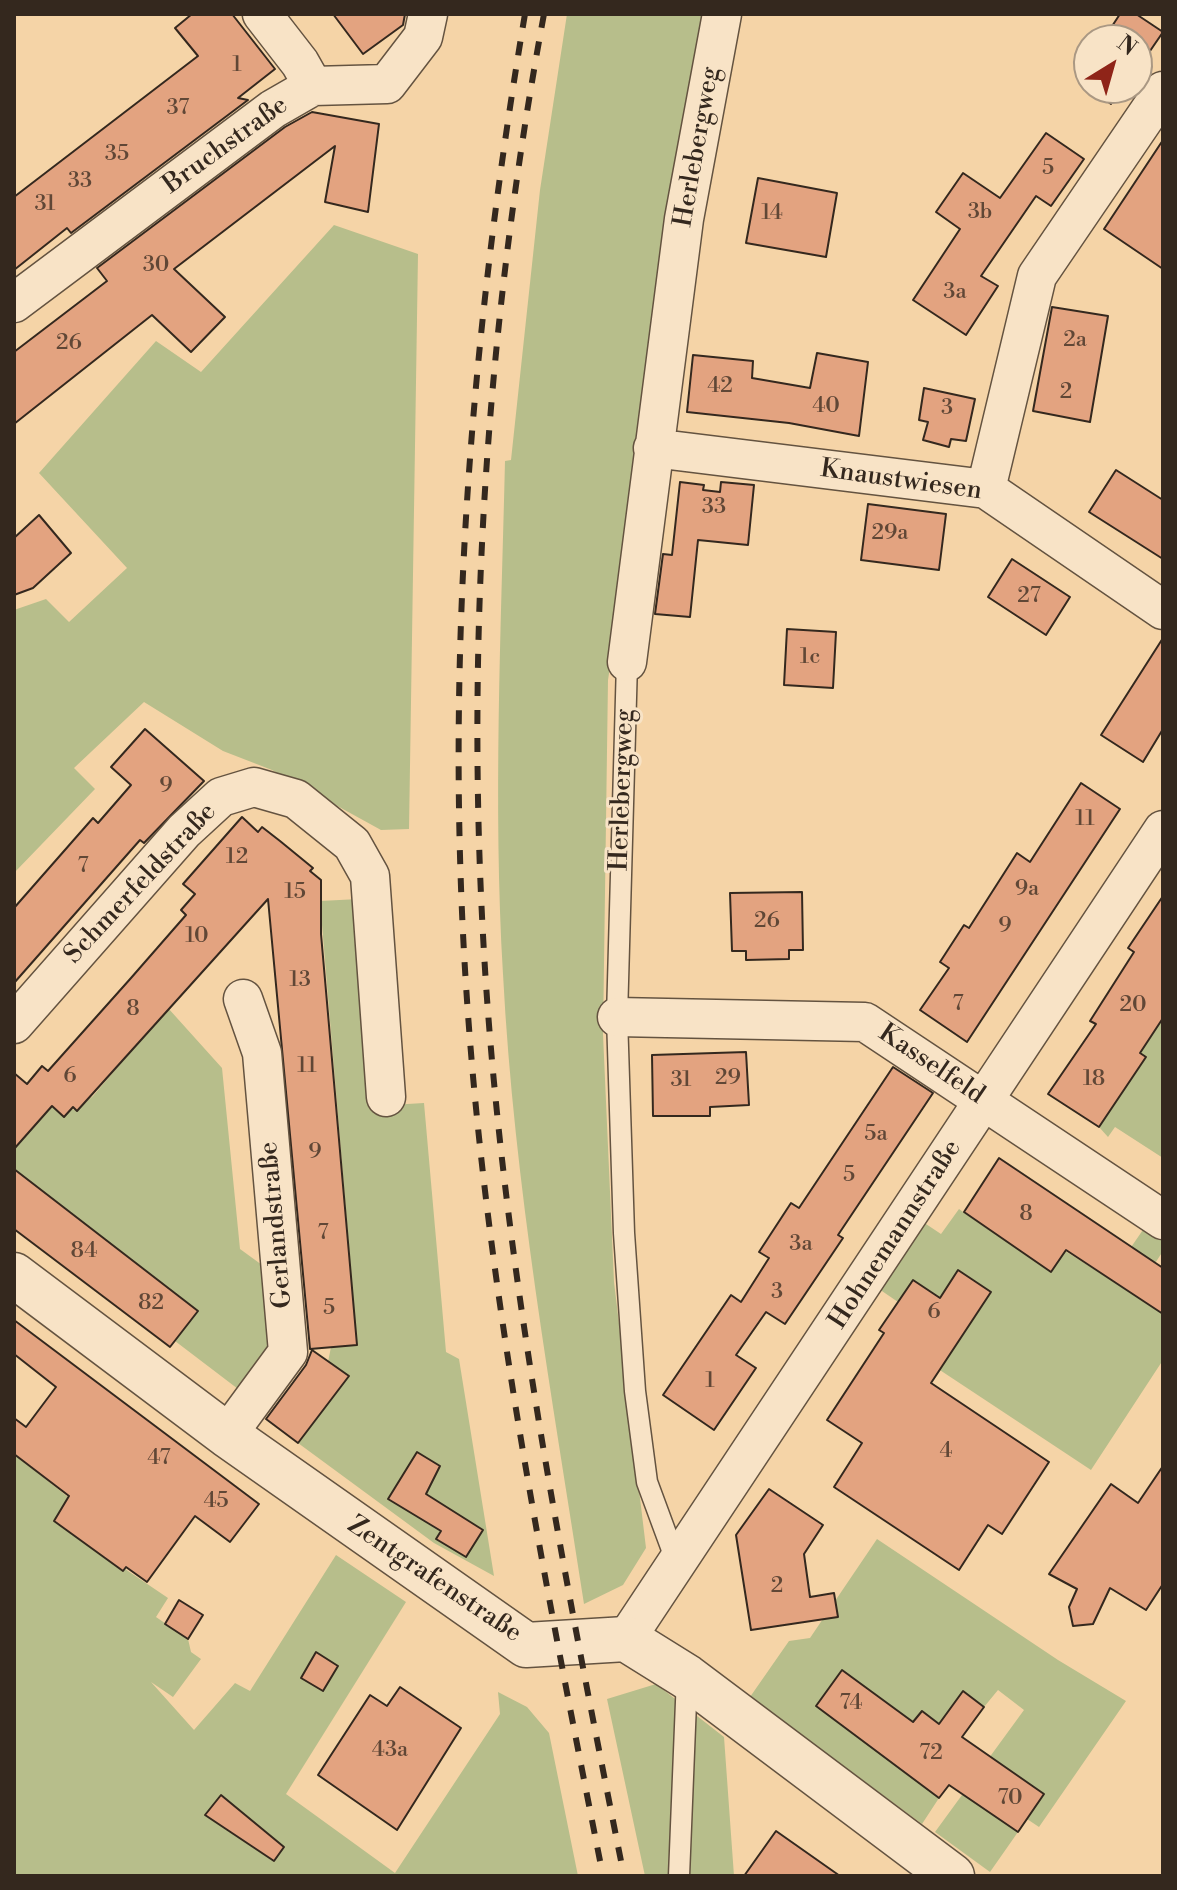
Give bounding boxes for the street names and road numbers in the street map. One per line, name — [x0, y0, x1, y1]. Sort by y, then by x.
street label: Herlebergweg — [669, 64, 727, 230]
street label: Bruchstraße — [158, 90, 294, 202]
street label: Knaustwiesen — [818, 454, 984, 508]
street label: Herlebergweg — [605, 708, 641, 872]
street label: Schmerfeldstraße — [59, 797, 223, 971]
street label: Kasselfeld — [872, 1018, 990, 1112]
street label: Hohnemannstraße — [823, 1135, 969, 1335]
street label: Gerlandstraße — [254, 1140, 300, 1310]
street label: Zentgrafenstraße — [341, 1510, 527, 1650]

